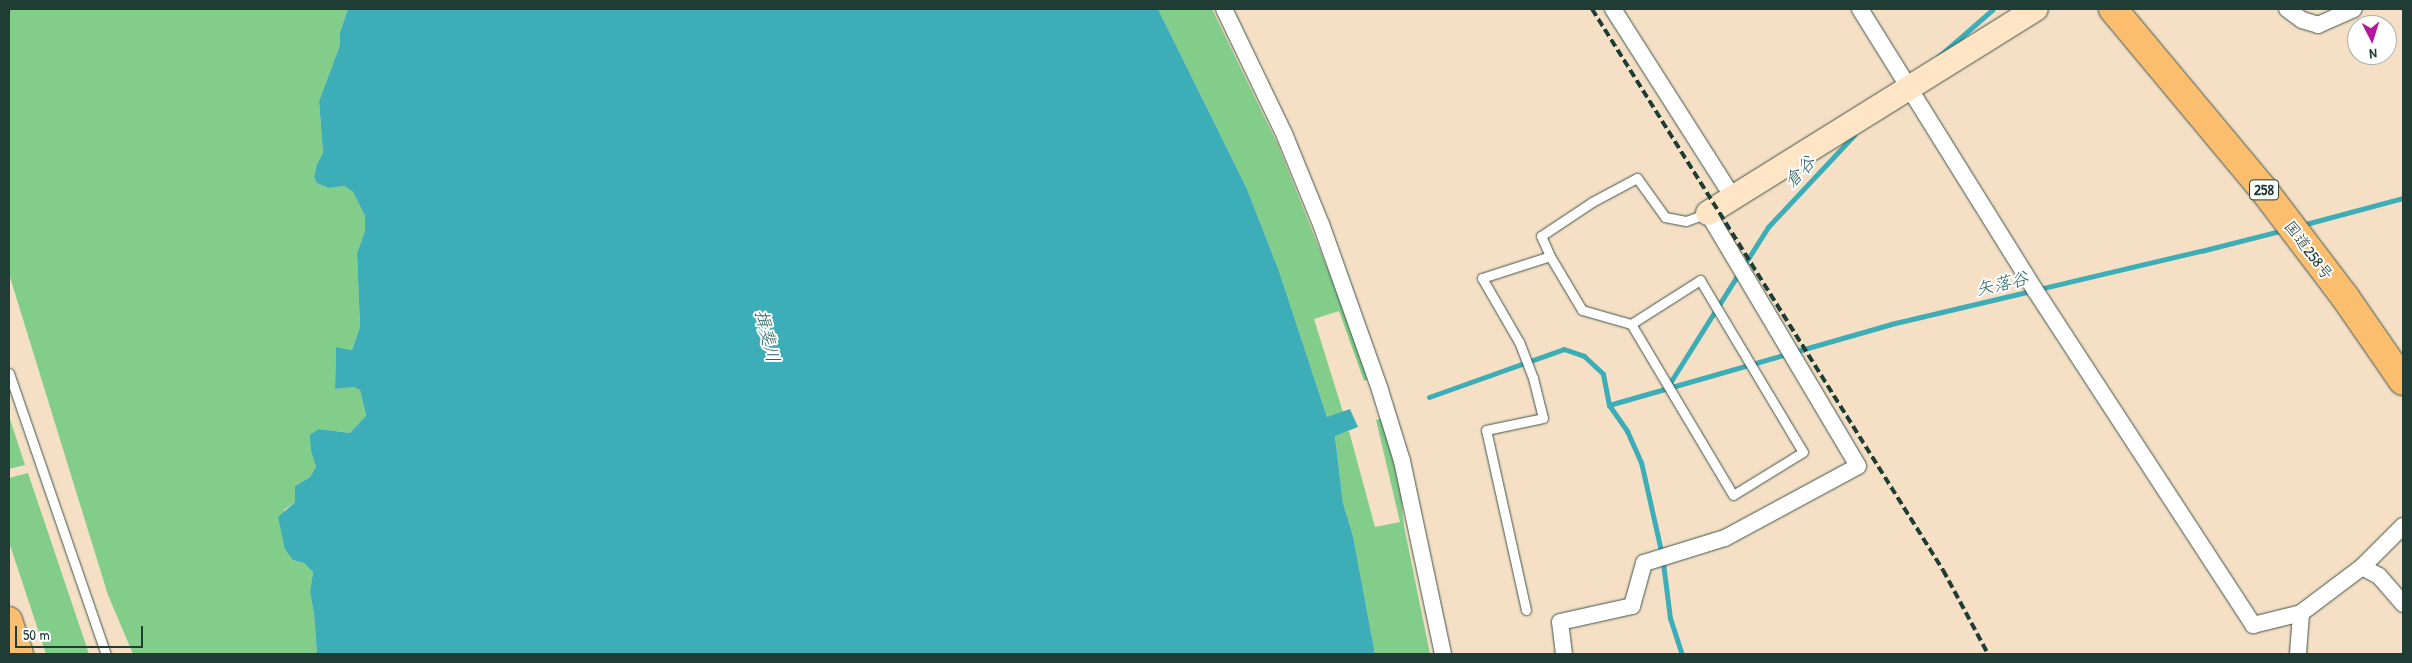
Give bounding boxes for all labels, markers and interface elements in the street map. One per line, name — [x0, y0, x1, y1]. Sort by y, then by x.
north arrow — [2347, 15, 2397, 65]
text: N — [2369, 45, 2378, 64]
water label: 倉谷 — [1780, 151, 1820, 193]
road number: 258 — [2249, 178, 2279, 202]
street label: 国道258号 — [2281, 217, 2337, 283]
water label: 矢落谷 — [1973, 267, 2031, 301]
water label: 揖斐川 — [750, 307, 784, 365]
scale bar — [18, 616, 145, 648]
text: 50 m — [23, 624, 50, 645]

